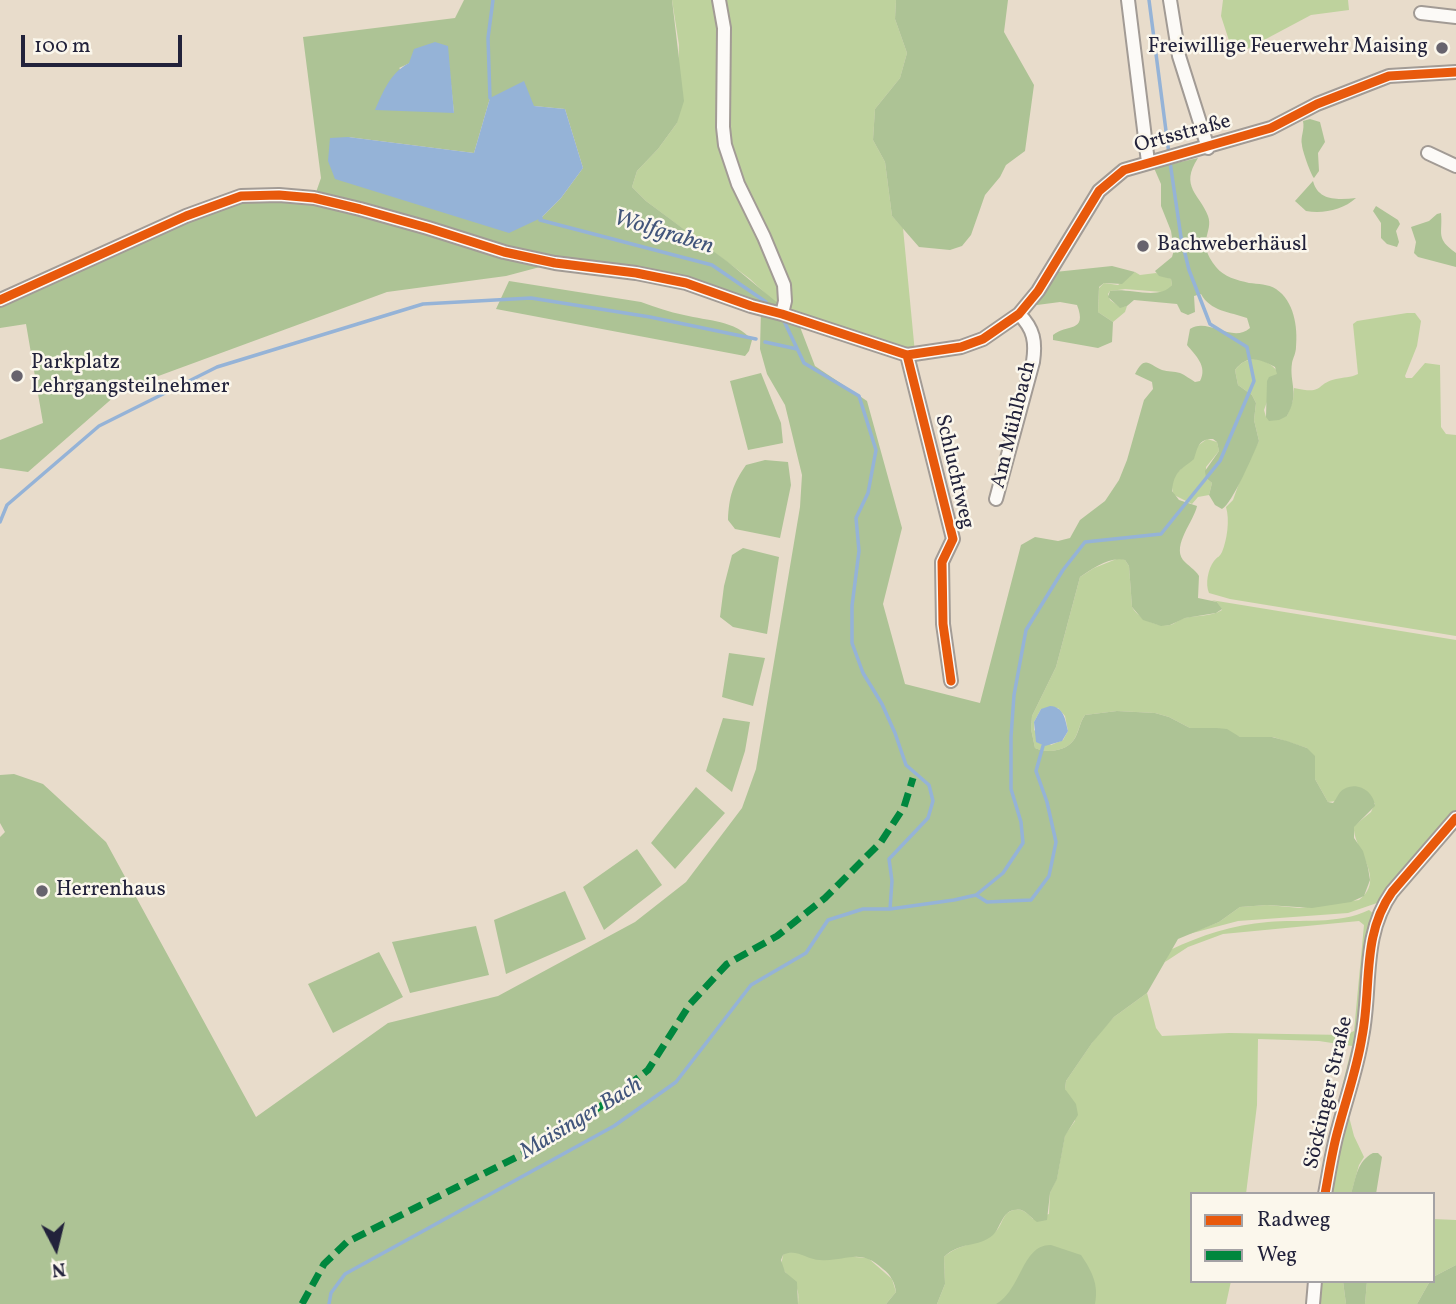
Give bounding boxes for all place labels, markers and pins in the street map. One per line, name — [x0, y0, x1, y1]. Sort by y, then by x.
place label: Freiwillige Feuerwehr Maising — [1148, 35, 1428, 61]
marker: Freiwillige Feuerwehr Maising — [1434, 40, 1450, 56]
place label: Bachweberhäusl — [1157, 233, 1307, 259]
marker: Bachweberhäusl — [1135, 238, 1151, 254]
place label: Parkplatz Lehrgangsteilnehmer — [31, 351, 230, 401]
marker: Parkplatz Lehrgangsteilnehmer — [9, 368, 25, 384]
place label: Herrenhaus — [56, 878, 166, 904]
marker: Herrenhaus — [34, 883, 50, 899]

